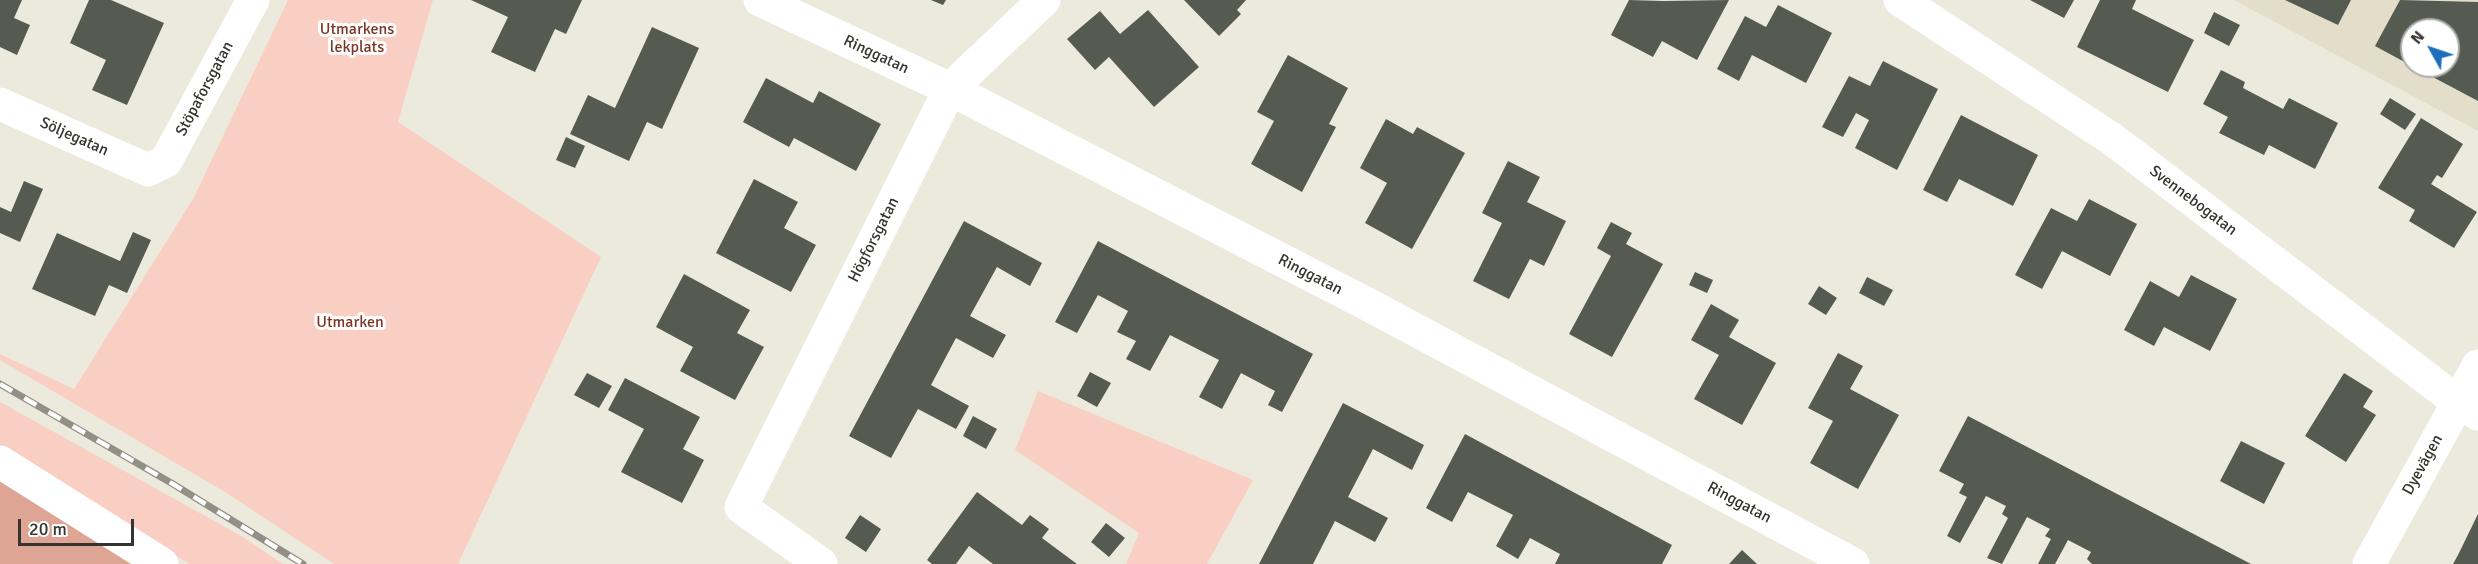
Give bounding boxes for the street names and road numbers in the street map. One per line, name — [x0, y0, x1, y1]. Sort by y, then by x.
street label: Ringgatan — [840, 32, 912, 78]
street label: Stöpaforsgatan — [172, 38, 238, 140]
street label: Söljegatan — [37, 113, 111, 161]
street label: Svennebogatan — [2145, 162, 2241, 240]
street label: Högforsgatan — [844, 194, 904, 286]
street label: Ringgatan — [1274, 251, 1346, 299]
street label: Dyevägen — [2399, 431, 2447, 499]
street label: Ringgatan — [1704, 478, 1774, 528]

